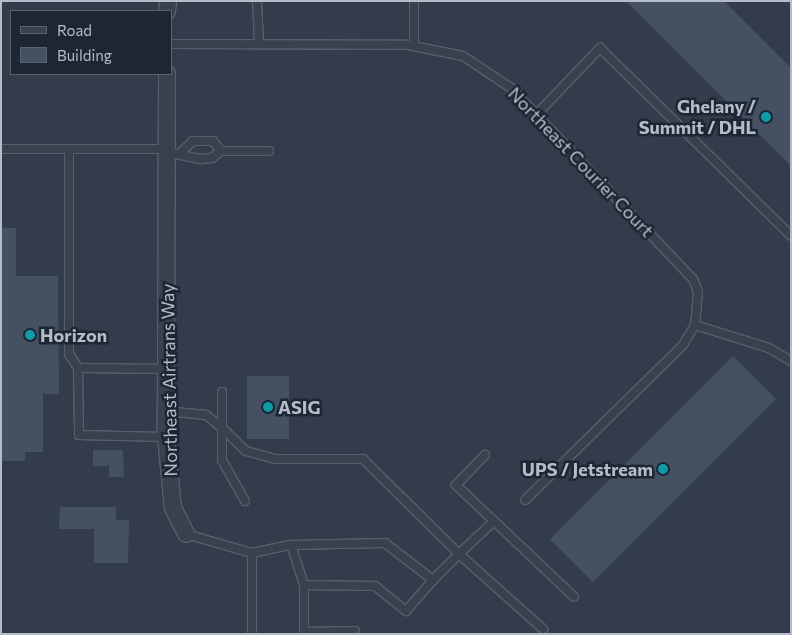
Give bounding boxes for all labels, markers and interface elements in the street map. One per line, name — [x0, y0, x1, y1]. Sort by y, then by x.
legend — [10, 10, 172, 75]
text: Road — [57, 21, 92, 39]
text: Building — [57, 46, 112, 64]
street label: Northeast Courier Court — [504, 83, 658, 241]
place label: Ghelany / Summit / DHL — [639, 96, 756, 138]
marker: Ghelany / Summit / DHL — [760, 111, 772, 123]
street label: Northeast Airtrans Way — [157, 283, 181, 477]
place label: Horizon — [40, 324, 107, 346]
marker: Horizon — [24, 329, 36, 341]
place label: ASIG — [278, 396, 321, 418]
marker: ASIG — [262, 401, 274, 413]
place label: UPS / Jetstream — [522, 458, 653, 480]
marker: UPS / Jetstream — [657, 463, 669, 475]

